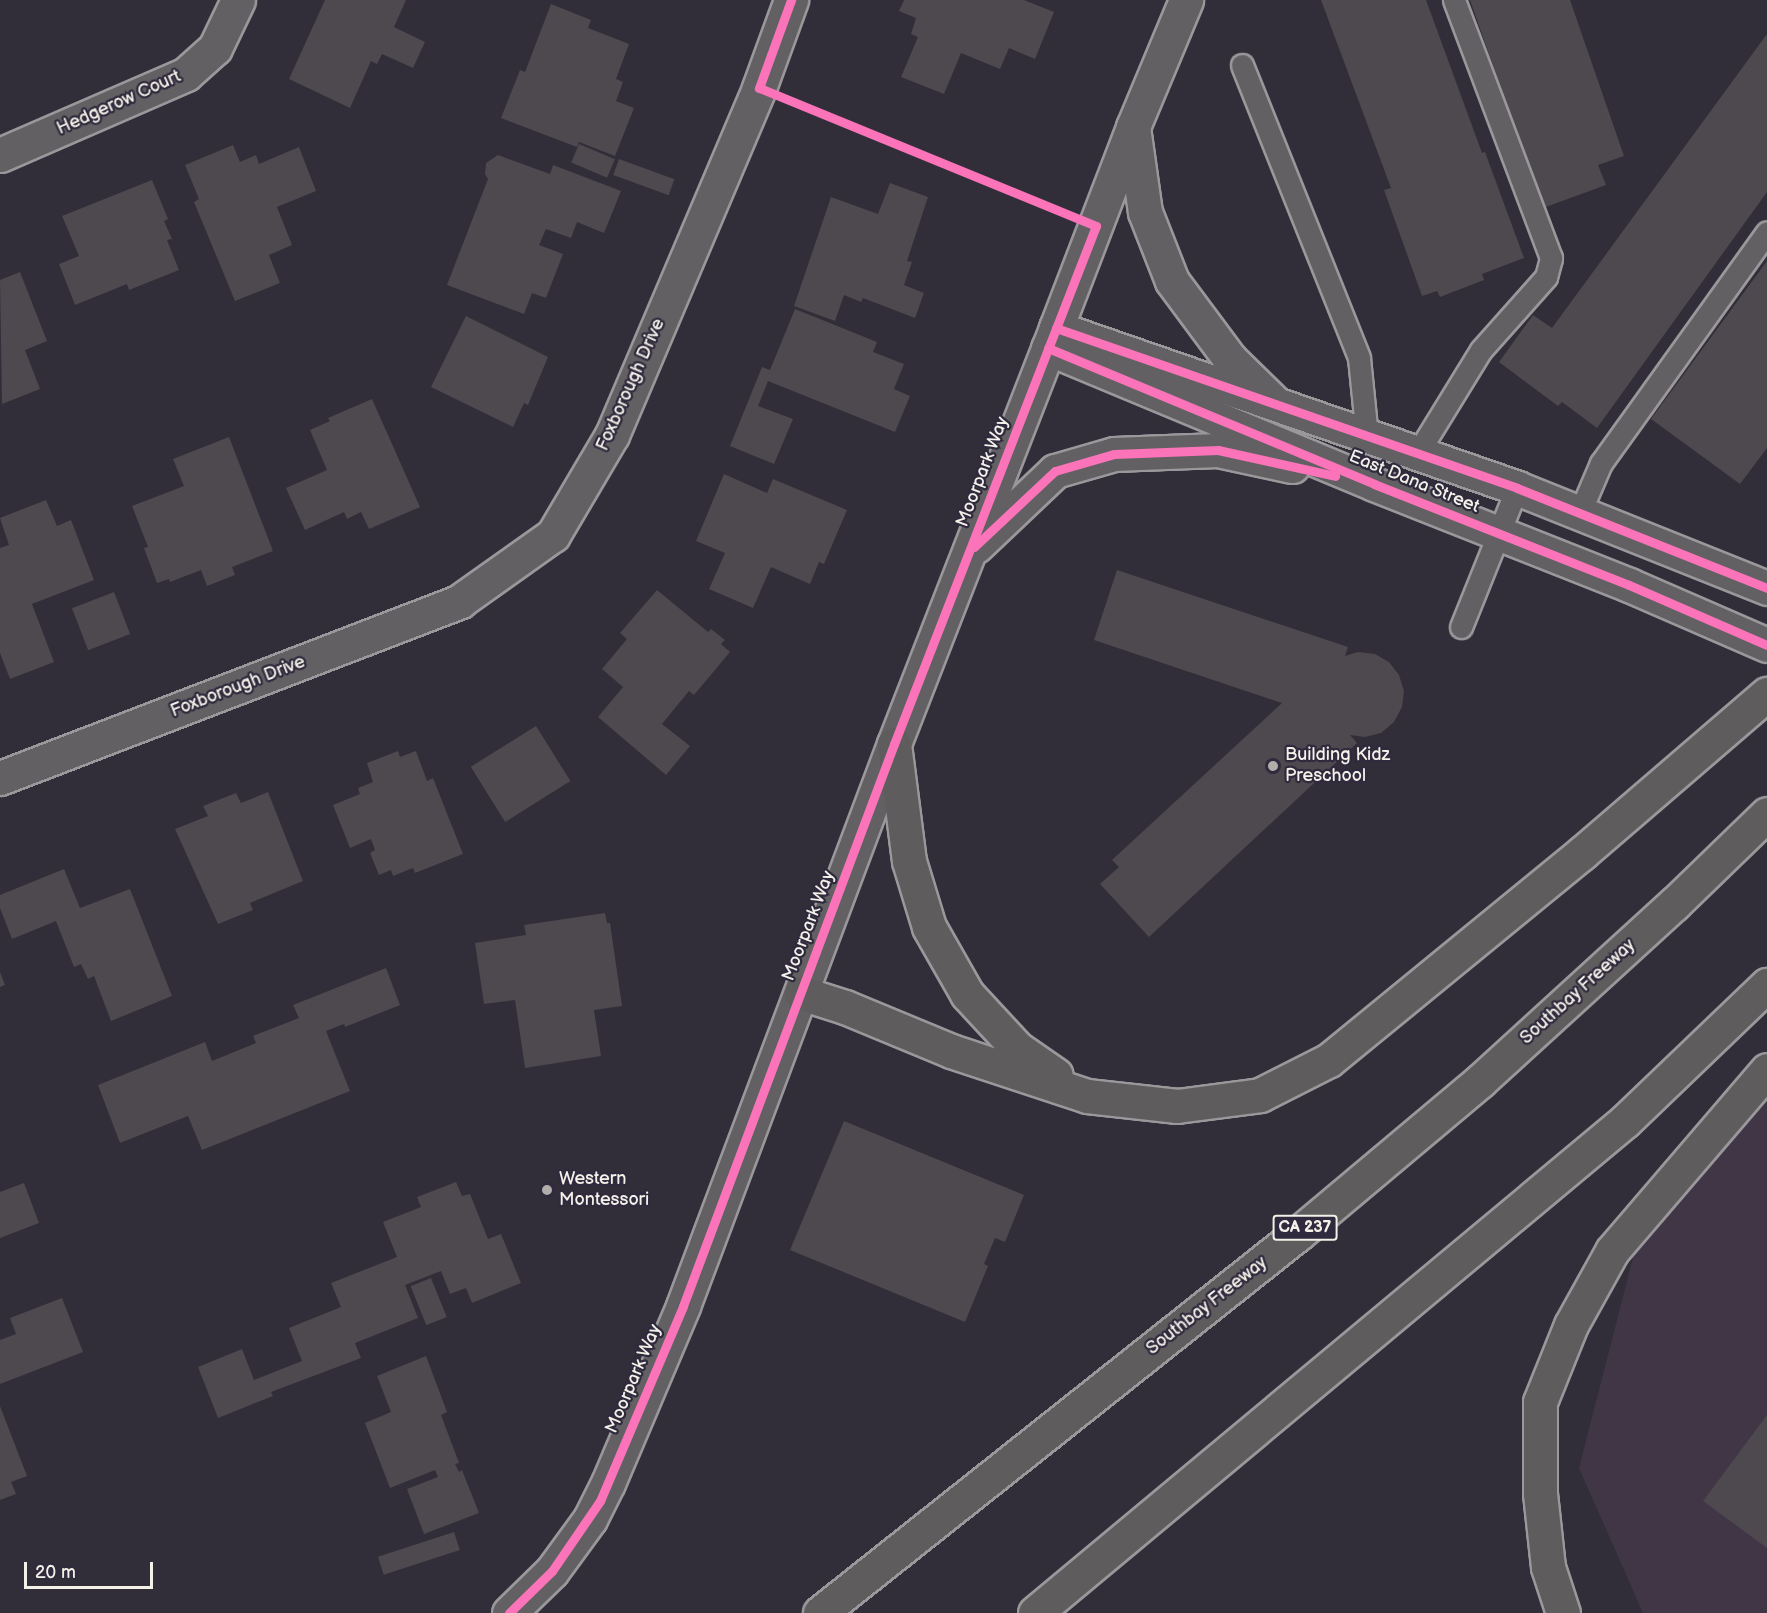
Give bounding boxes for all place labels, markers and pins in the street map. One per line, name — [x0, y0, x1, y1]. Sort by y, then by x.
place label: Building Kidz Preschool — [1285, 745, 1390, 788]
marker: Building Kidz Preschool — [1266, 759, 1280, 773]
place label: Western Montessori — [559, 1169, 649, 1212]
marker: Western Montessori — [540, 1183, 554, 1197]

